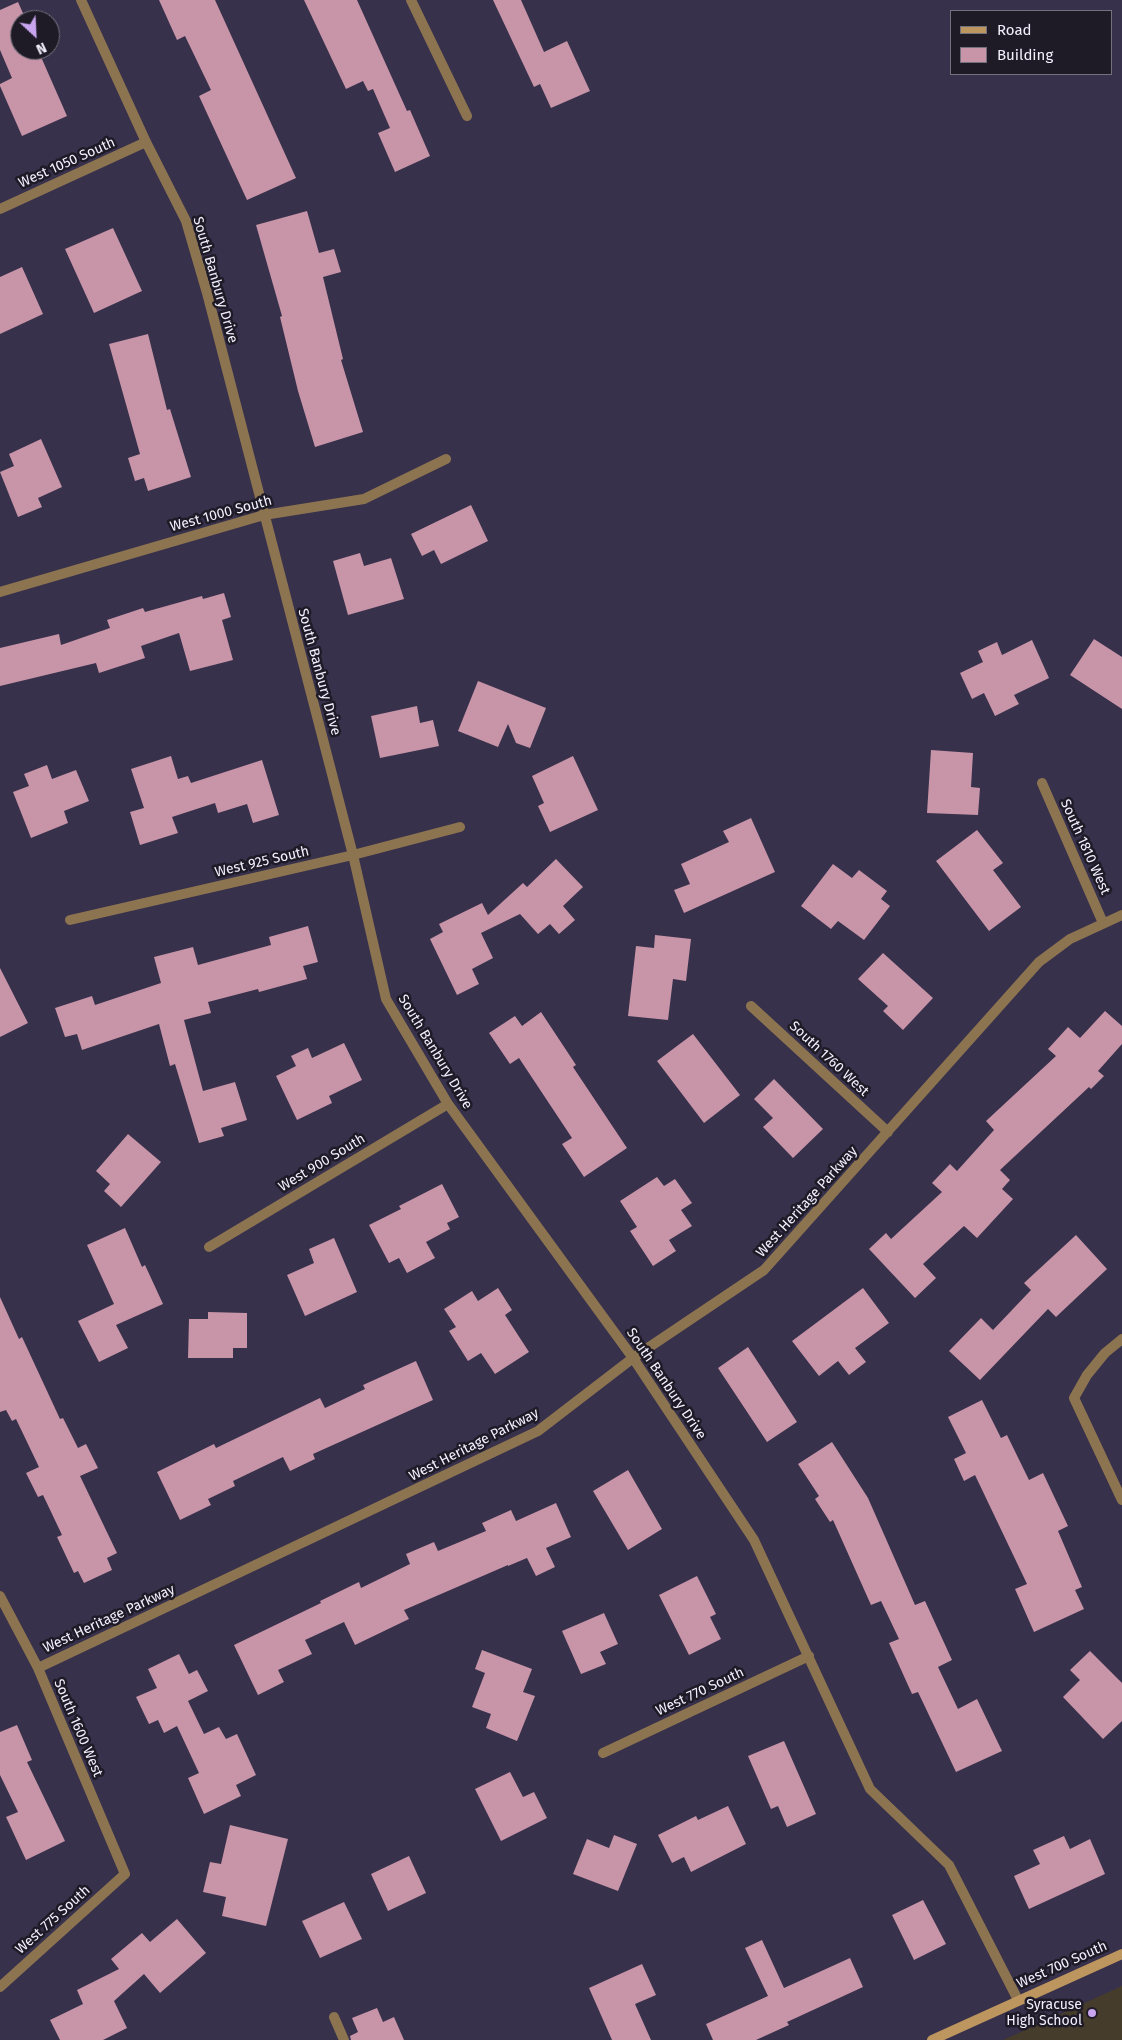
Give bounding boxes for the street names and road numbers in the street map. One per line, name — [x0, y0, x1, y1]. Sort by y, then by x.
street label: West 1050 South — [16, 134, 118, 192]
street label: South Banbury Drive — [189, 215, 241, 345]
street label: West 1000 South — [168, 492, 274, 536]
street label: South Banbury Drive — [294, 607, 344, 737]
street label: South 1810 West — [1056, 797, 1114, 897]
street label: West 925 South — [213, 843, 311, 881]
street label: South Banbury Drive — [394, 992, 476, 1112]
street label: South 1760 West — [786, 1018, 872, 1100]
street label: West 900 South — [276, 1130, 368, 1196]
street label: West Heritage Parkway — [753, 1143, 861, 1261]
street label: South Banbury Drive — [623, 1325, 709, 1443]
street label: West Heritage Parkway — [406, 1405, 542, 1485]
street label: West Heritage Parkway — [40, 1581, 178, 1657]
street label: West 770 South — [653, 1664, 747, 1720]
street label: South 1600 West — [50, 1677, 106, 1779]
street label: West 775 South — [12, 1882, 94, 1958]
street label: West 700 South — [1014, 1938, 1110, 1992]

